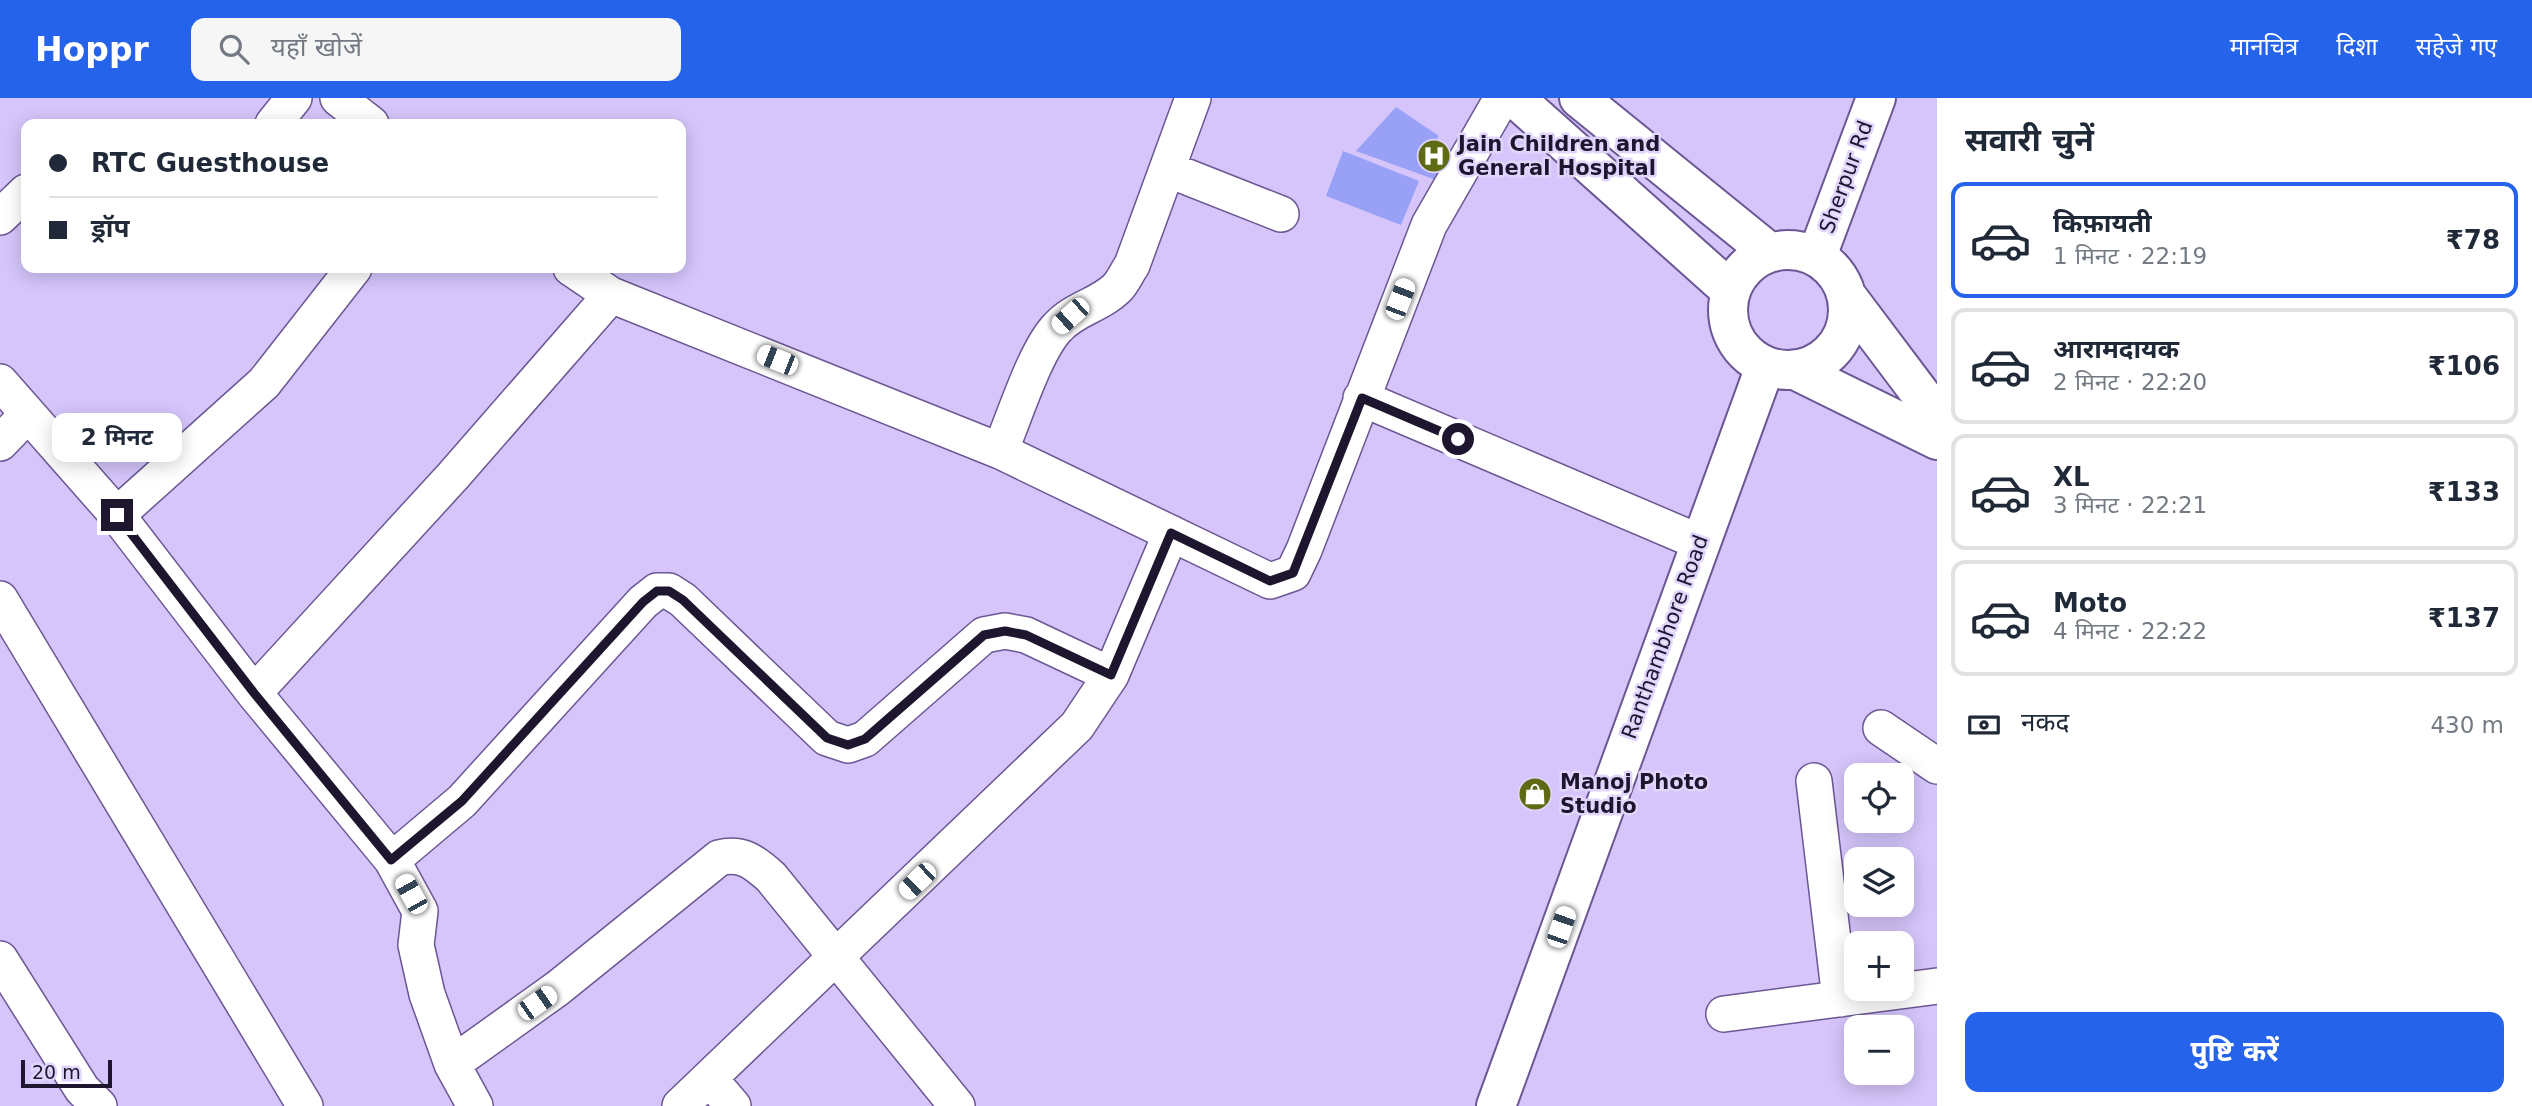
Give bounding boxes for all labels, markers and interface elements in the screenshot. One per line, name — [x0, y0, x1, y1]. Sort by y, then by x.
search box — [191, 18, 681, 81]
text: Hoppr — [35, 30, 149, 69]
icon: search — [215, 30, 253, 68]
text: यहाँ खोजें — [271, 32, 362, 62]
text: मानचित्र — [2230, 33, 2298, 61]
text: दिशा — [2336, 33, 2378, 61]
text: सहेजे गए — [2416, 33, 2497, 61]
street label: Sherpur Rd — [1815, 117, 1877, 237]
text: सवारी चुनें — [1965, 121, 2094, 159]
place label: Jain Children and General Hospital — [1456, 132, 1660, 180]
hospital icon: Jain Children and General Hospital — [1415, 137, 1453, 175]
text: RTC Guesthouse — [91, 148, 329, 178]
text: किफ़ायती — [2053, 208, 2152, 238]
icon: car — [1969, 209, 2032, 272]
text: ड्रॉप — [91, 213, 129, 243]
text: ₹78 — [2446, 225, 2500, 255]
text: 1 मिनट · 22:19 — [2053, 243, 2207, 269]
car — [1383, 276, 1418, 322]
car — [1048, 294, 1093, 338]
text: आरामदायक — [2053, 334, 2179, 364]
icon: car — [1969, 335, 2032, 398]
car — [754, 342, 801, 378]
text: ₹106 — [2428, 351, 2500, 381]
text: 2 मिनट · 22:20 — [2053, 369, 2207, 395]
callout: 2 मिनट — [52, 414, 182, 462]
route start — [1442, 423, 1474, 455]
text: 2 मिनट — [81, 424, 153, 450]
icon: car — [1969, 461, 2032, 524]
text: XL — [2053, 462, 2090, 492]
text: ₹133 — [2428, 477, 2500, 507]
text: 3 मिनट · 22:21 — [2053, 492, 2207, 518]
route end — [101, 499, 133, 531]
street label: Ranthambhore Road — [1617, 532, 1713, 742]
icon: car — [1969, 587, 2032, 650]
text: Moto — [2053, 588, 2127, 618]
text: ₹137 — [2428, 603, 2500, 633]
text: 4 मिनट · 22:22 — [2053, 618, 2207, 644]
icon: cash — [1965, 706, 2003, 744]
text: नकद — [2021, 707, 2069, 737]
text: 430 m — [2430, 712, 2504, 738]
map controls — [1844, 763, 1914, 1085]
button: locate — [1844, 763, 1914, 833]
place label: Manoj Photo Studio — [1560, 770, 1708, 818]
shop icon: Manoj Photo Studio — [1516, 775, 1554, 813]
button: layers — [1844, 847, 1914, 917]
car — [895, 859, 940, 903]
car — [392, 871, 431, 917]
car — [1545, 904, 1578, 950]
button: + — [1844, 931, 1914, 1001]
car — [514, 982, 561, 1024]
button: पुष्टि करें — [1965, 1012, 2504, 1092]
button: − — [1844, 1015, 1914, 1085]
scale bar — [21, 1057, 112, 1089]
text: 20 m — [32, 1061, 81, 1083]

